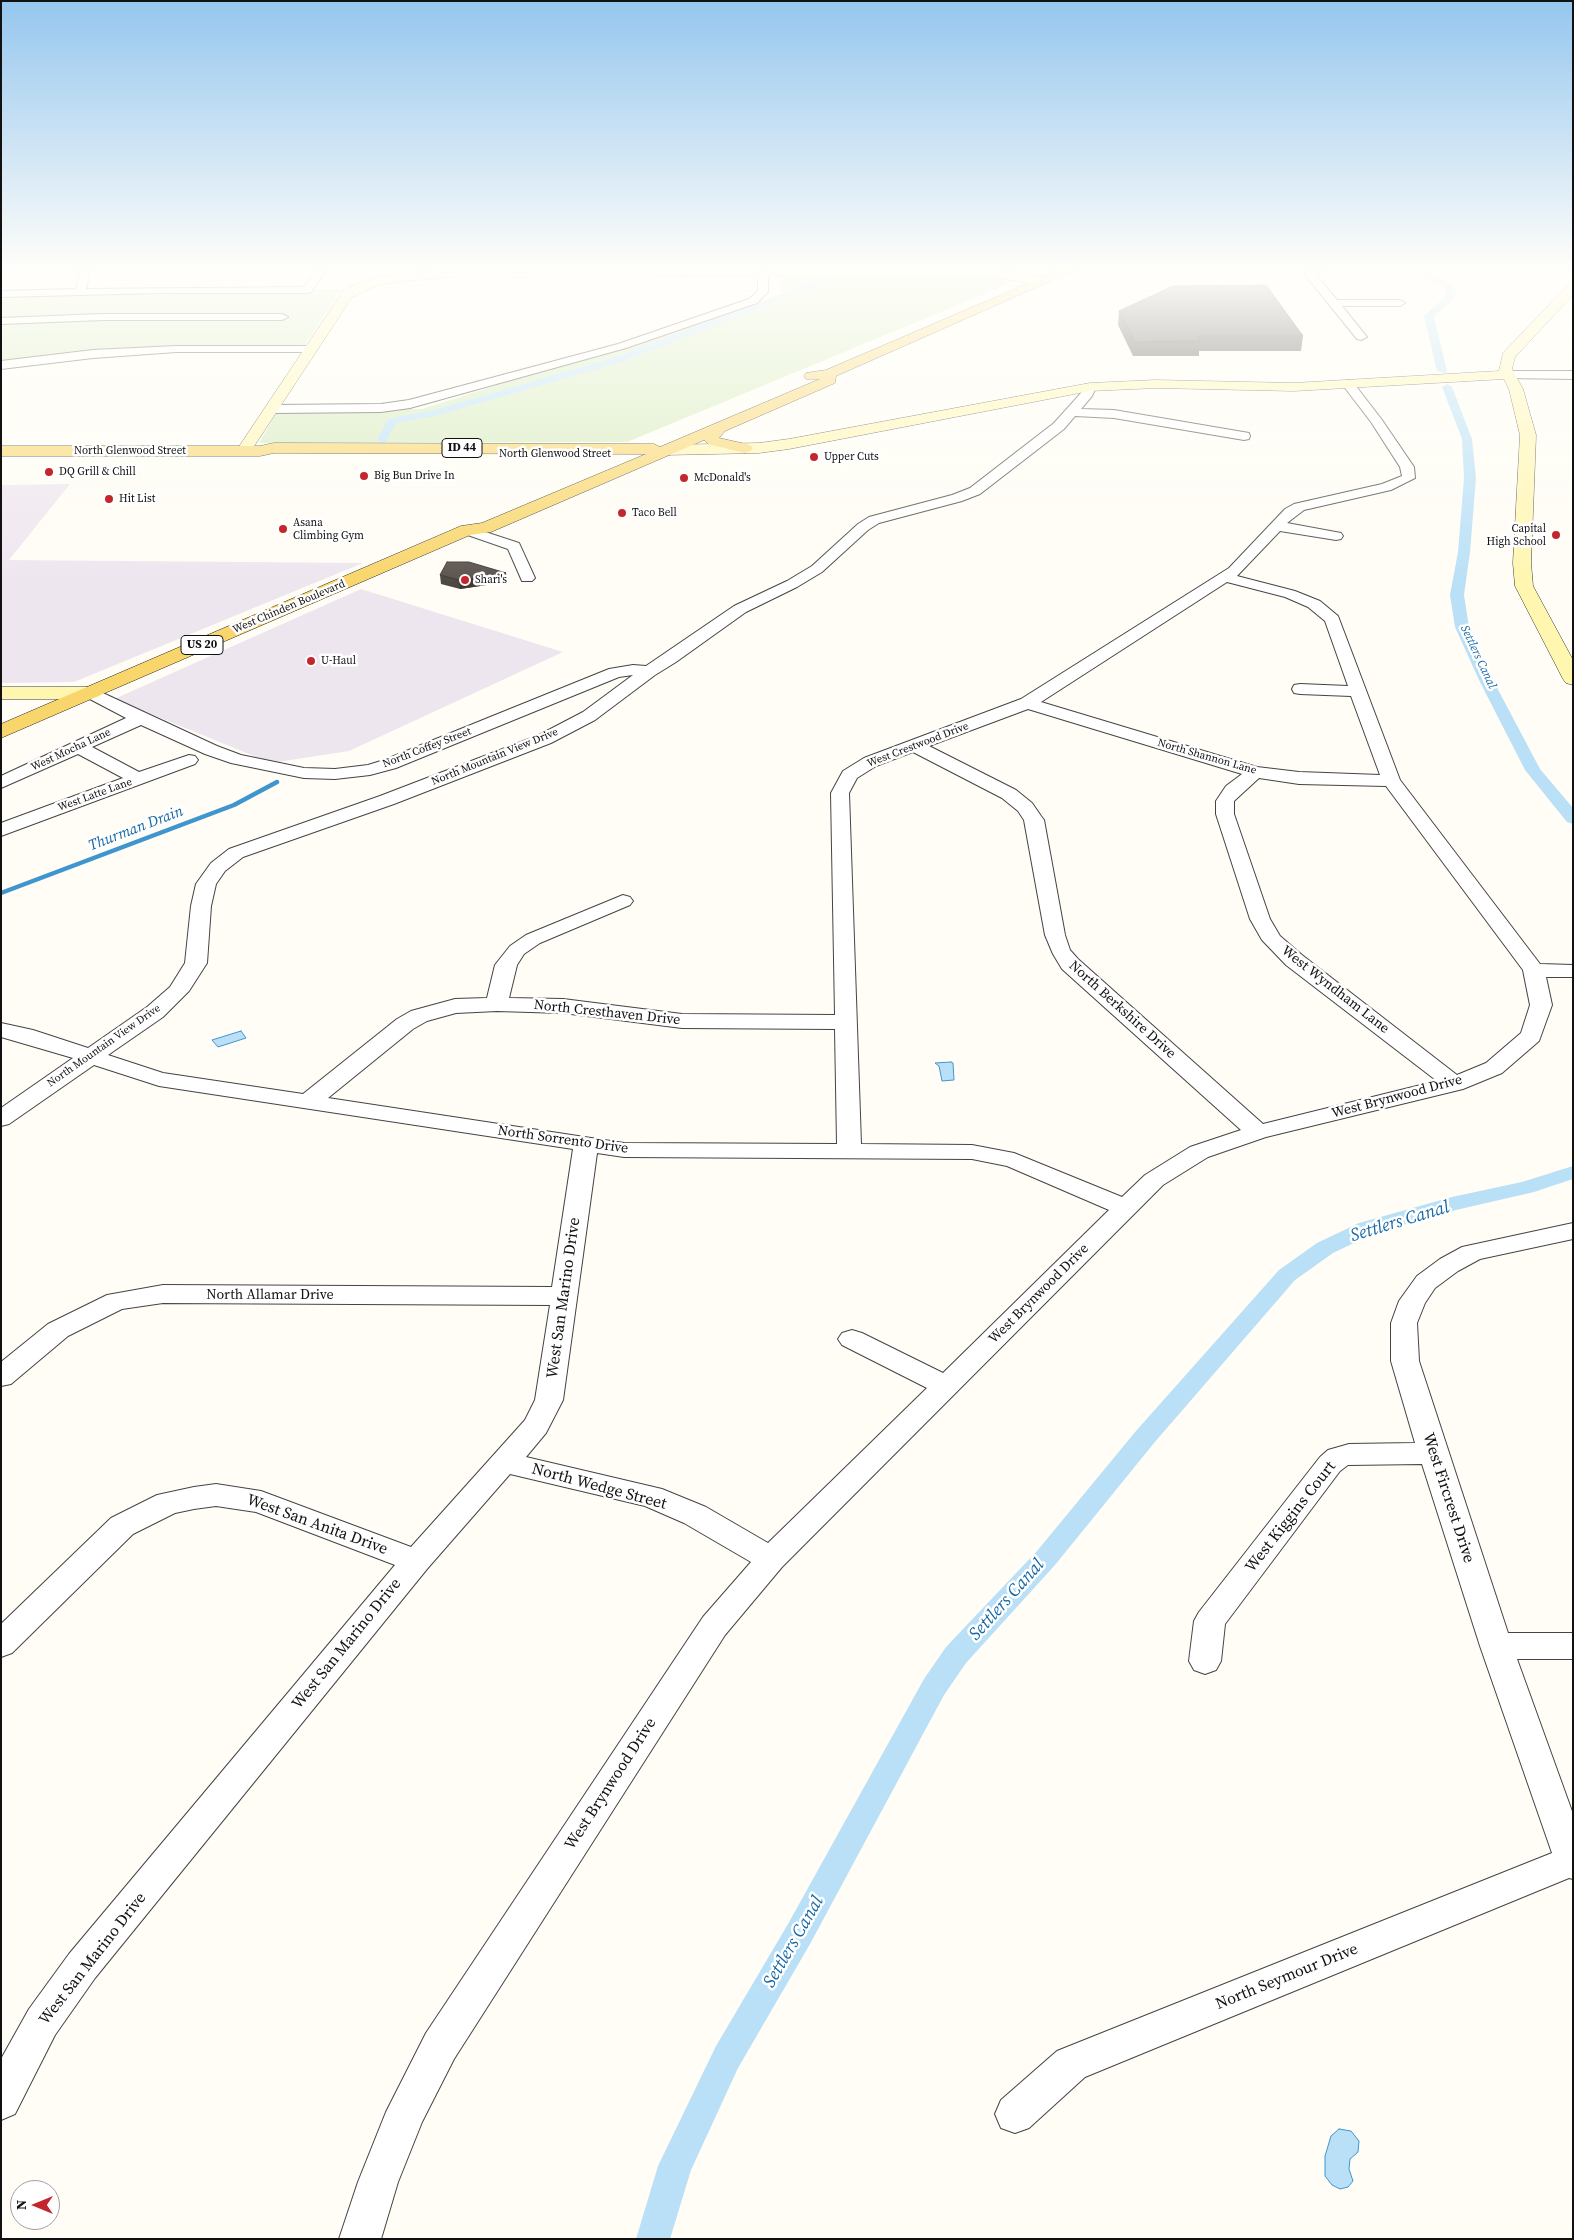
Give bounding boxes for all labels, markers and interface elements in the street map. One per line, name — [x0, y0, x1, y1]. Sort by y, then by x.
road number: ID 44 — [442, 438, 482, 458]
street label: North Glenwood Street — [74, 444, 186, 458]
street label: North Glenwood Street — [499, 447, 611, 461]
place label: Upper Cuts — [824, 450, 879, 464]
marker: Upper Cuts — [808, 451, 820, 463]
place label: DQ Grill & Chill — [59, 465, 136, 479]
marker: DQ Grill & Chill — [43, 466, 55, 478]
place label: Big Bun Drive In — [374, 469, 455, 483]
marker: Big Bun Drive In — [358, 470, 370, 482]
place label: McDonald's — [694, 471, 751, 485]
marker: McDonald's — [678, 472, 690, 484]
place label: Hit List — [119, 492, 155, 506]
marker: Hit List — [103, 493, 115, 505]
place label: Taco Bell — [632, 506, 677, 520]
marker: Taco Bell — [616, 507, 628, 519]
place label: Asana Climbing Gym — [293, 516, 364, 542]
place label: Capital High School — [1487, 522, 1546, 548]
marker: Asana Climbing Gym — [277, 523, 289, 535]
marker: Capital High School — [1550, 529, 1562, 541]
place label: Shari's — [475, 573, 507, 587]
marker: Shari's — [459, 574, 471, 586]
street label: West Chinden Boulevard — [231, 577, 347, 637]
water label: Settlers Canal — [1457, 623, 1499, 691]
road number: US 20 — [181, 636, 223, 654]
place label: U-Haul — [321, 654, 356, 668]
marker: U-Haul — [305, 655, 317, 667]
street label: West Crestwood Drive — [865, 720, 971, 770]
street label: North Coffey Street — [381, 725, 473, 771]
street label: West Mocha Lane — [29, 726, 113, 774]
street label: North Mountain View Drive — [430, 726, 560, 788]
street label: North Shannon Lane — [1156, 737, 1258, 777]
street label: West Latte Lane — [56, 775, 134, 815]
water label: Thurman Drain — [86, 803, 186, 855]
street label: West Wyndham Lane — [1278, 943, 1392, 1037]
street label: North Berkshire Drive — [1065, 958, 1179, 1062]
street label: North Cresthaven Drive — [533, 997, 681, 1029]
street label: North Mountain View Drive — [45, 1002, 163, 1090]
street label: West Brynwood Drive — [1330, 1072, 1464, 1122]
street label: North Sorrento Drive — [497, 1123, 629, 1157]
water label: Settlers Canal — [1348, 1197, 1452, 1247]
street label: West San Marino Drive — [543, 1216, 585, 1380]
street label: West Brynwood Drive — [986, 1241, 1092, 1347]
street label: North Allamar Drive — [206, 1287, 334, 1303]
street label: West Fircrest Drive — [1418, 1430, 1478, 1566]
street label: West Kiggins Court — [1242, 1458, 1340, 1576]
street label: North Wedge Street — [530, 1460, 668, 1514]
street label: West San Anita Drive — [244, 1491, 390, 1559]
water label: Settlers Canal — [965, 1555, 1049, 1645]
street label: West San Marino Drive — [288, 1575, 406, 1713]
street label: West Brynwood Drive — [561, 1714, 661, 1854]
street label: West San Marino Drive — [35, 1889, 151, 2029]
water label: Settlers Canal — [759, 1892, 829, 1992]
street label: North Seymour Drive — [1213, 1940, 1361, 2014]
north arrow — [10, 2180, 60, 2230]
text: N — [11, 2200, 31, 2210]

